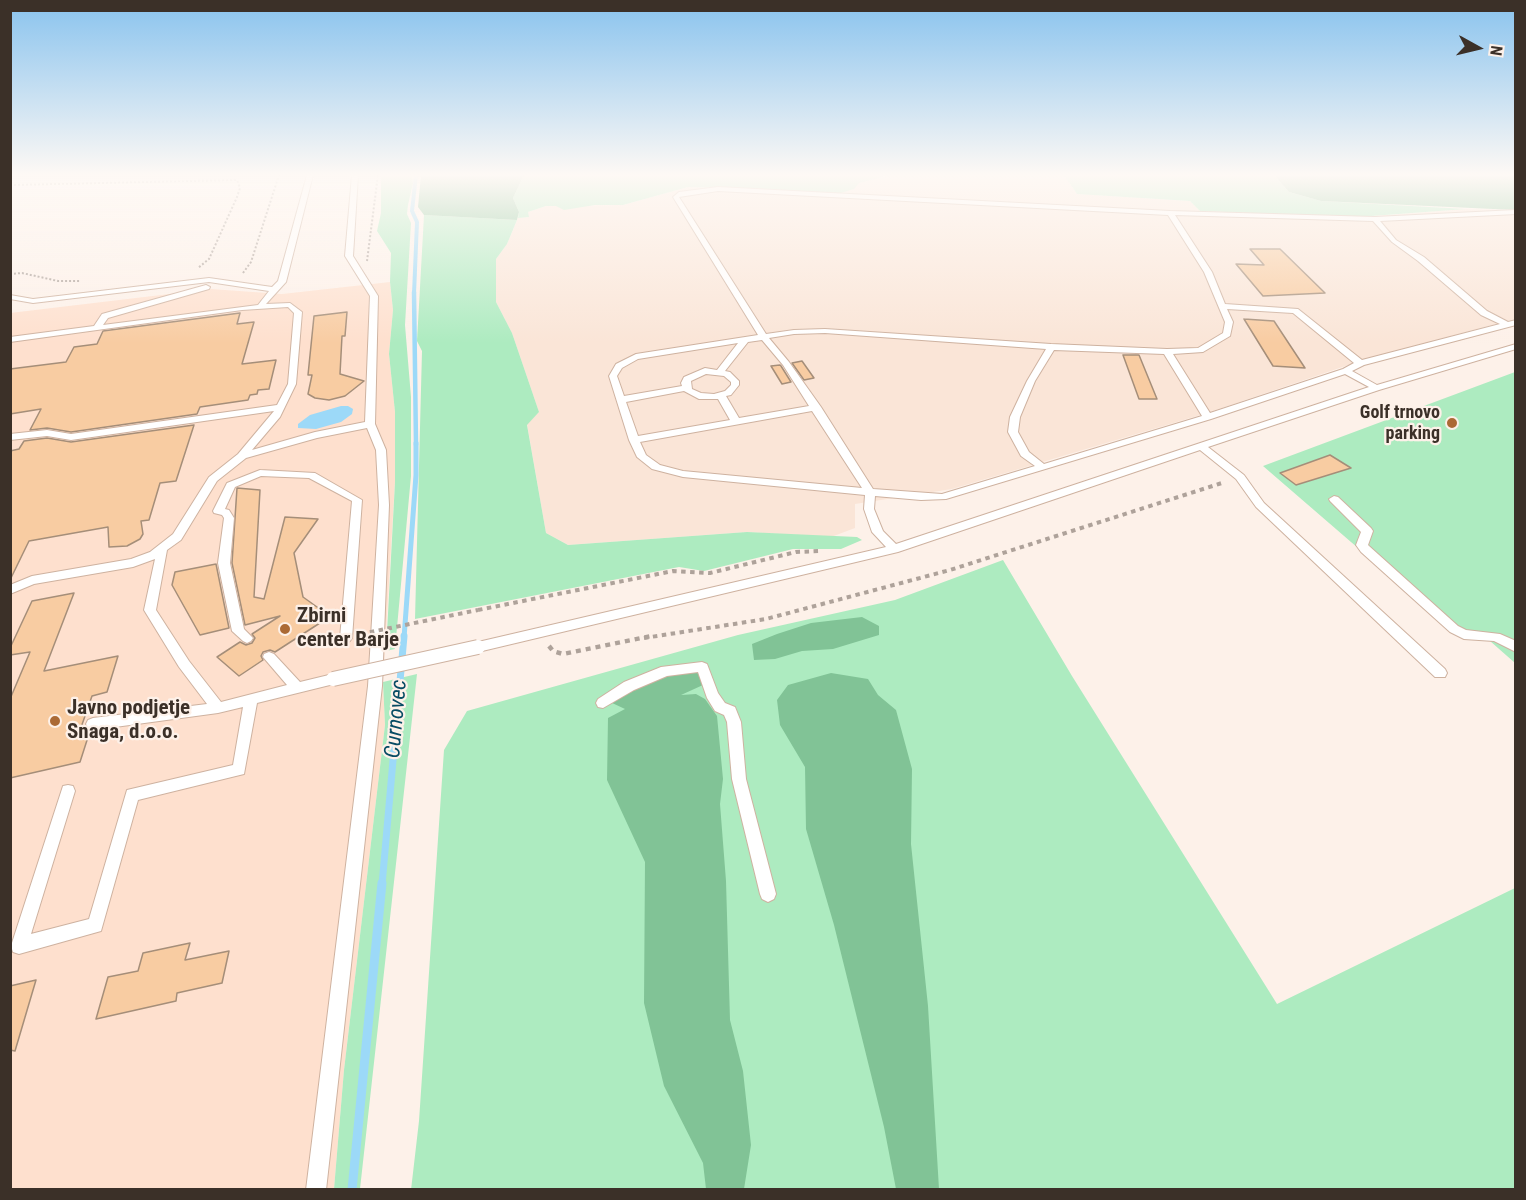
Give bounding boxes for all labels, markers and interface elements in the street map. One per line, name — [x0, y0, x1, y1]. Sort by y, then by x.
north arrow — [1448, 18, 1508, 78]
text: N — [1486, 44, 1506, 57]
place label: Golf trnovo parking — [1360, 402, 1440, 444]
marker: Golf trnovo parking — [1445, 416, 1459, 430]
place label: Zbirni center Barje — [297, 604, 399, 654]
marker: Zbirni center Barje — [278, 622, 292, 636]
water label: Curnovec — [380, 679, 414, 759]
place label: Javno podjetje Snaga, d.o.o. — [67, 696, 190, 746]
marker: Javno podjetje Snaga, d.o.o. — [48, 714, 62, 728]

